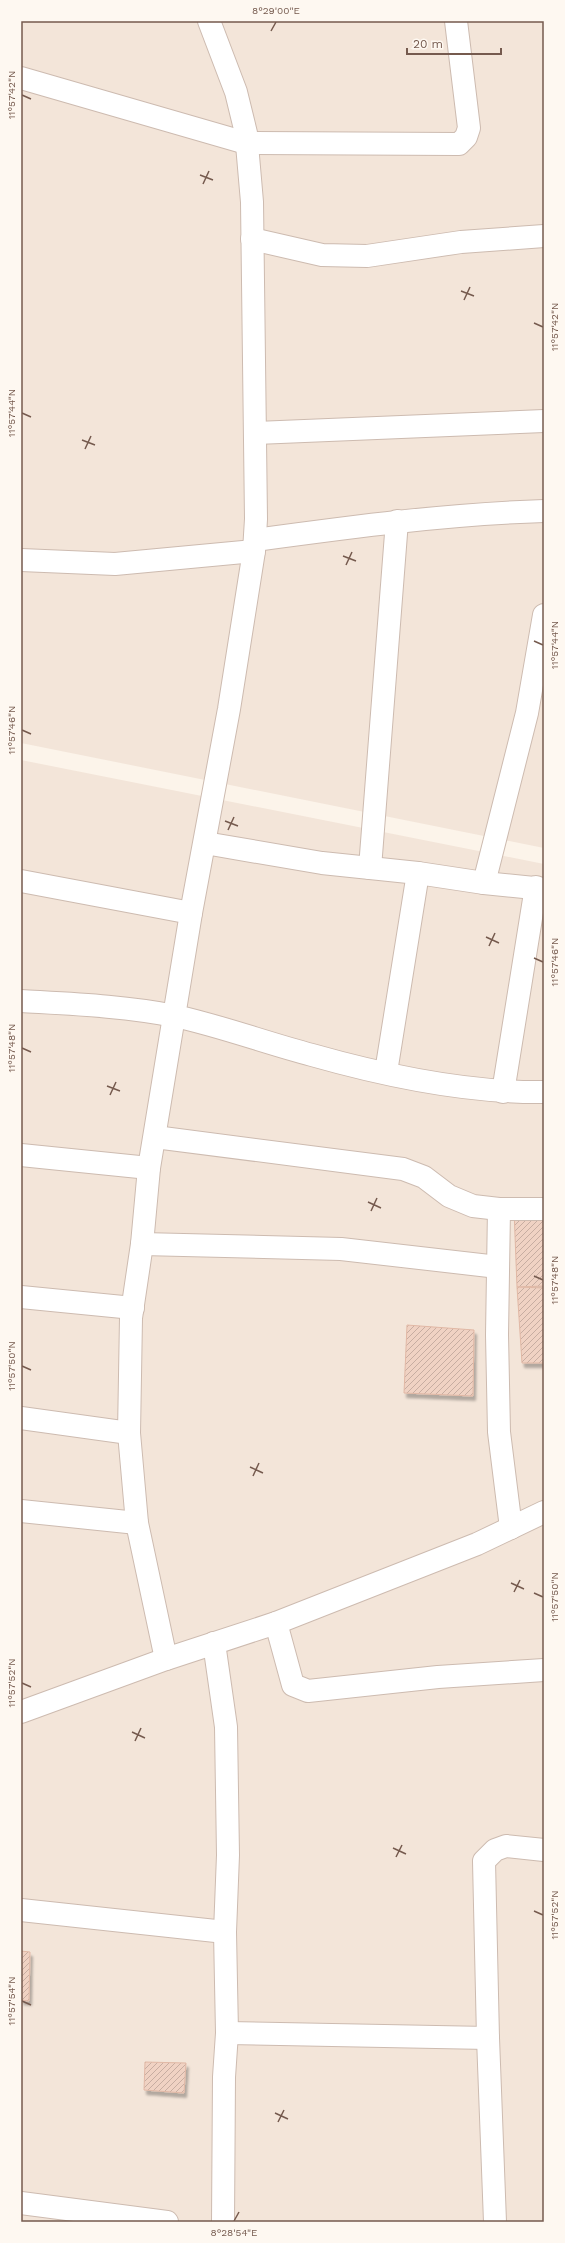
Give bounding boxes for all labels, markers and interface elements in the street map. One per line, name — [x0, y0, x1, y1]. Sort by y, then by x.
text: 8°29'00"E — [252, 5, 300, 16]
scale bar — [407, 30, 501, 56]
text: 20 m — [413, 37, 443, 51]
text: 11°57'42"N — [6, 71, 17, 119]
text: 11°57'42"N — [549, 303, 560, 351]
text: 11°57'44"N — [6, 389, 17, 437]
text: 11°57'44"N — [549, 621, 560, 669]
text: 11°57'46"N — [6, 706, 17, 754]
text: 11°57'46"N — [549, 938, 560, 986]
text: 11°57'48"N — [6, 1024, 17, 1072]
text: 11°57'48"N — [549, 1256, 560, 1304]
text: 11°57'50"N — [6, 1341, 17, 1391]
text: 11°57'50"N — [549, 1572, 560, 1622]
text: 11°57'52"N — [6, 1658, 17, 1708]
text: 11°57'52"N — [549, 1890, 560, 1940]
text: 11°57'54"N — [6, 1977, 17, 2025]
text: 8°28'54"E — [211, 2227, 257, 2238]

